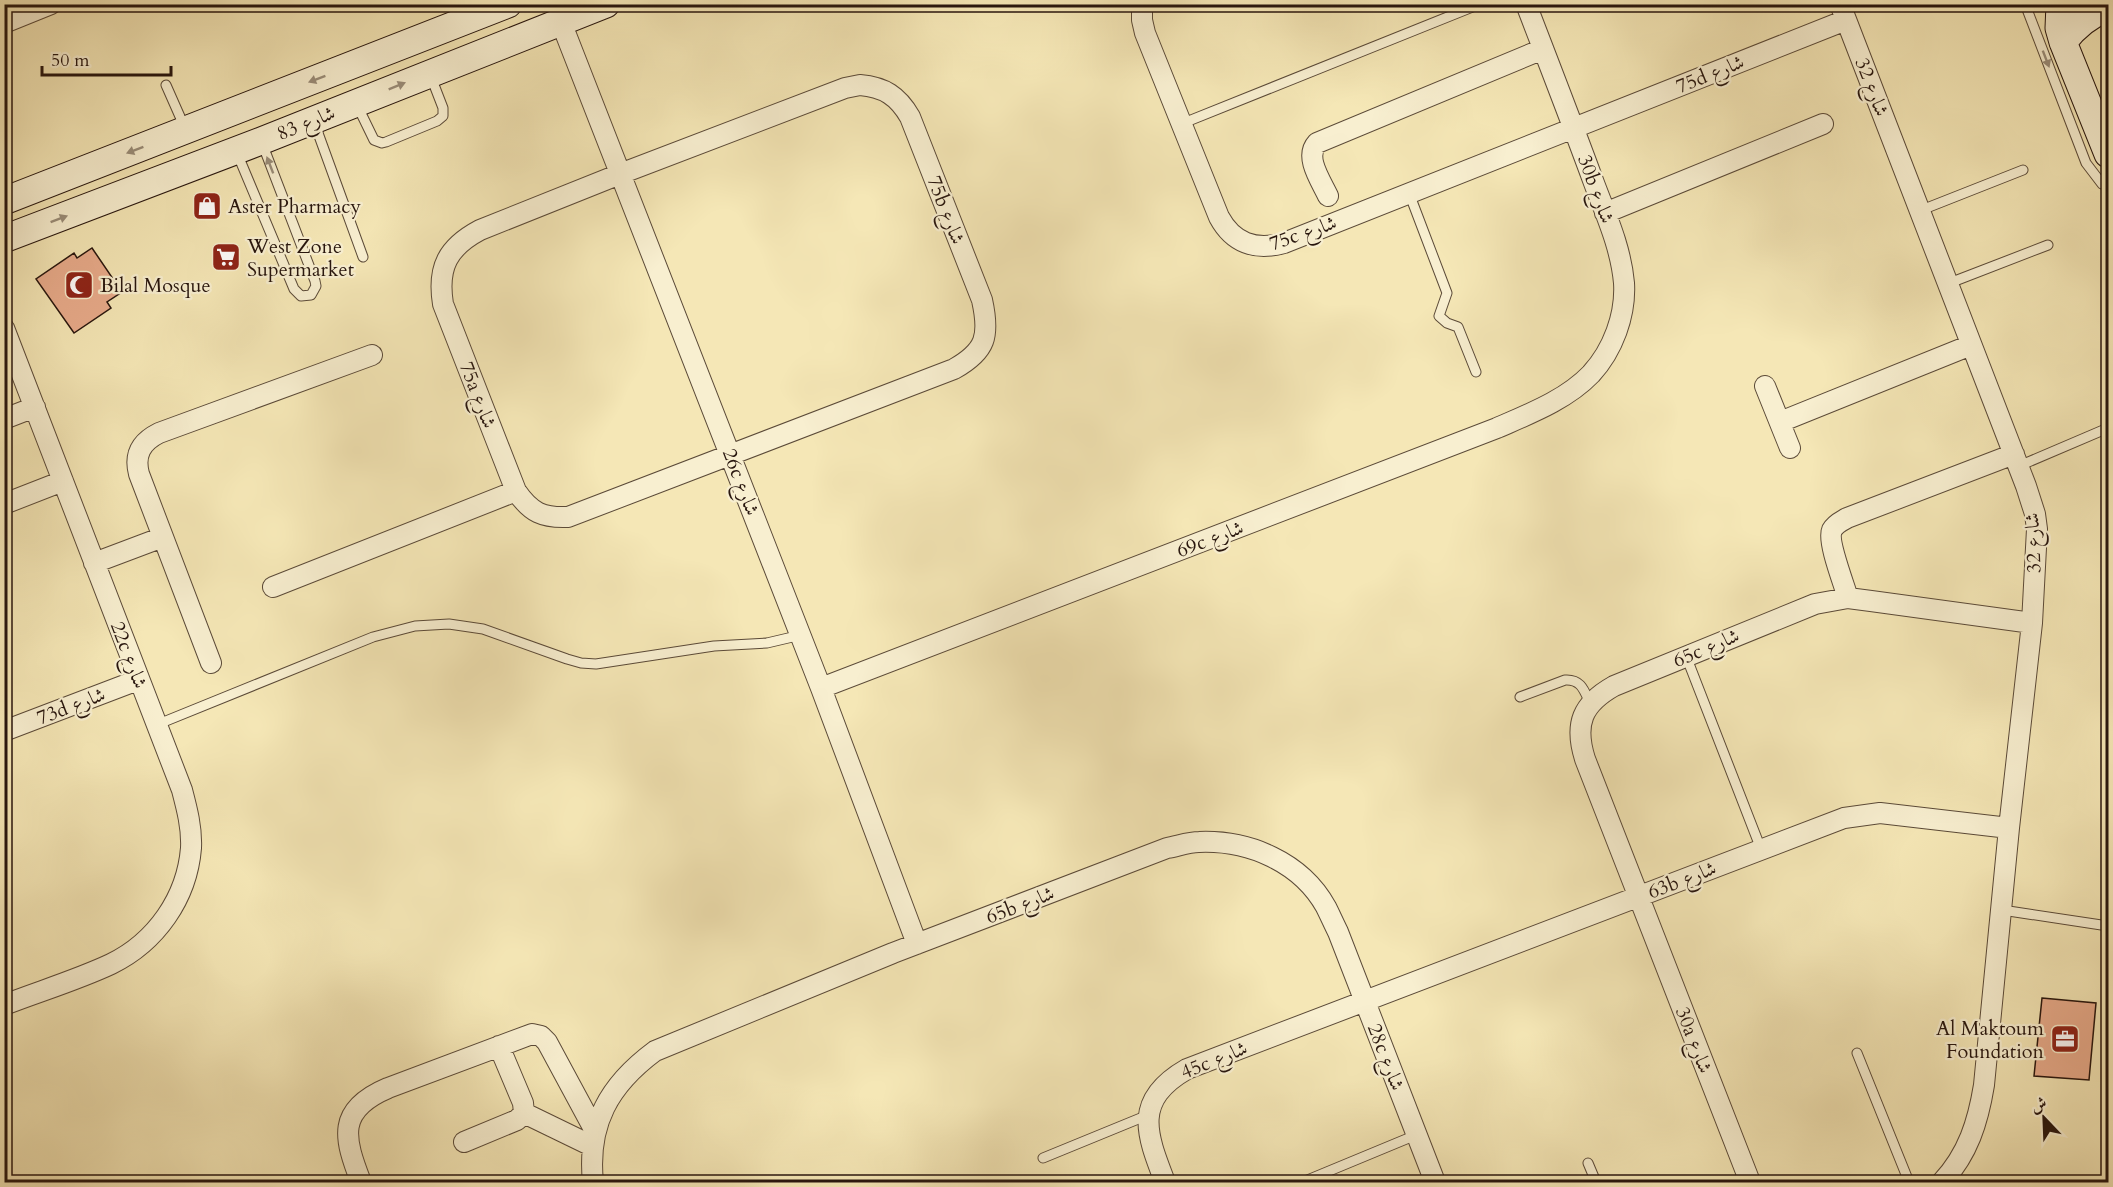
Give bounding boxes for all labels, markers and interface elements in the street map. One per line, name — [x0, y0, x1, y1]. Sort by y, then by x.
scale bar — [42, 39, 171, 77]
text: 50 m — [51, 48, 90, 73]
street label: 75d شارع — [1672, 48, 1750, 104]
one-way arrow — [2041, 50, 2051, 68]
street label: شارع 32 — [1845, 54, 1895, 122]
one-way arrow — [308, 75, 326, 85]
one-way arrow — [388, 81, 406, 91]
street label: شارع 83 — [273, 99, 341, 151]
one-way arrow — [126, 146, 144, 156]
street label: 30b شارع — [1567, 151, 1621, 228]
one-way arrow — [265, 155, 275, 173]
street label: 75b شارع — [917, 172, 971, 250]
shop icon: Aster Pharmacy — [191, 190, 223, 222]
place label: Aster Pharmacy — [228, 193, 361, 220]
street label: 75c شارع — [1266, 209, 1342, 261]
one-way arrow — [50, 213, 68, 223]
place label: West Zone Supermarket — [246, 233, 355, 283]
supermarket icon: West Zone Supermarket — [210, 241, 242, 273]
mosque icon: Bilal Mosque — [63, 269, 95, 301]
place label: Bilal Mosque — [100, 272, 211, 299]
street label: 75a شارع — [449, 358, 503, 434]
street label: 26c شارع — [712, 445, 766, 521]
street label: شارع 32 — [2018, 512, 2052, 574]
street label: 69c شارع — [1173, 514, 1249, 568]
street label: 22c شارع — [100, 618, 154, 694]
street label: 65c شارع — [1669, 622, 1745, 678]
street label: 73d شارع — [33, 681, 111, 735]
street label: 63b شارع — [1644, 855, 1722, 909]
street label: 65b شارع — [982, 880, 1060, 934]
street label: 30a شارع — [1665, 1003, 1719, 1079]
place label: Al Maktoum Foundation — [1936, 1015, 2045, 1065]
street label: 28c شارع — [1357, 1020, 1411, 1096]
office icon: Al Maktoum Foundation — [2049, 1023, 2081, 1055]
street label: 45c شارع — [1177, 1034, 1253, 1089]
north arrow — [2014, 1088, 2074, 1148]
text: ش — [2027, 1092, 2050, 1118]

